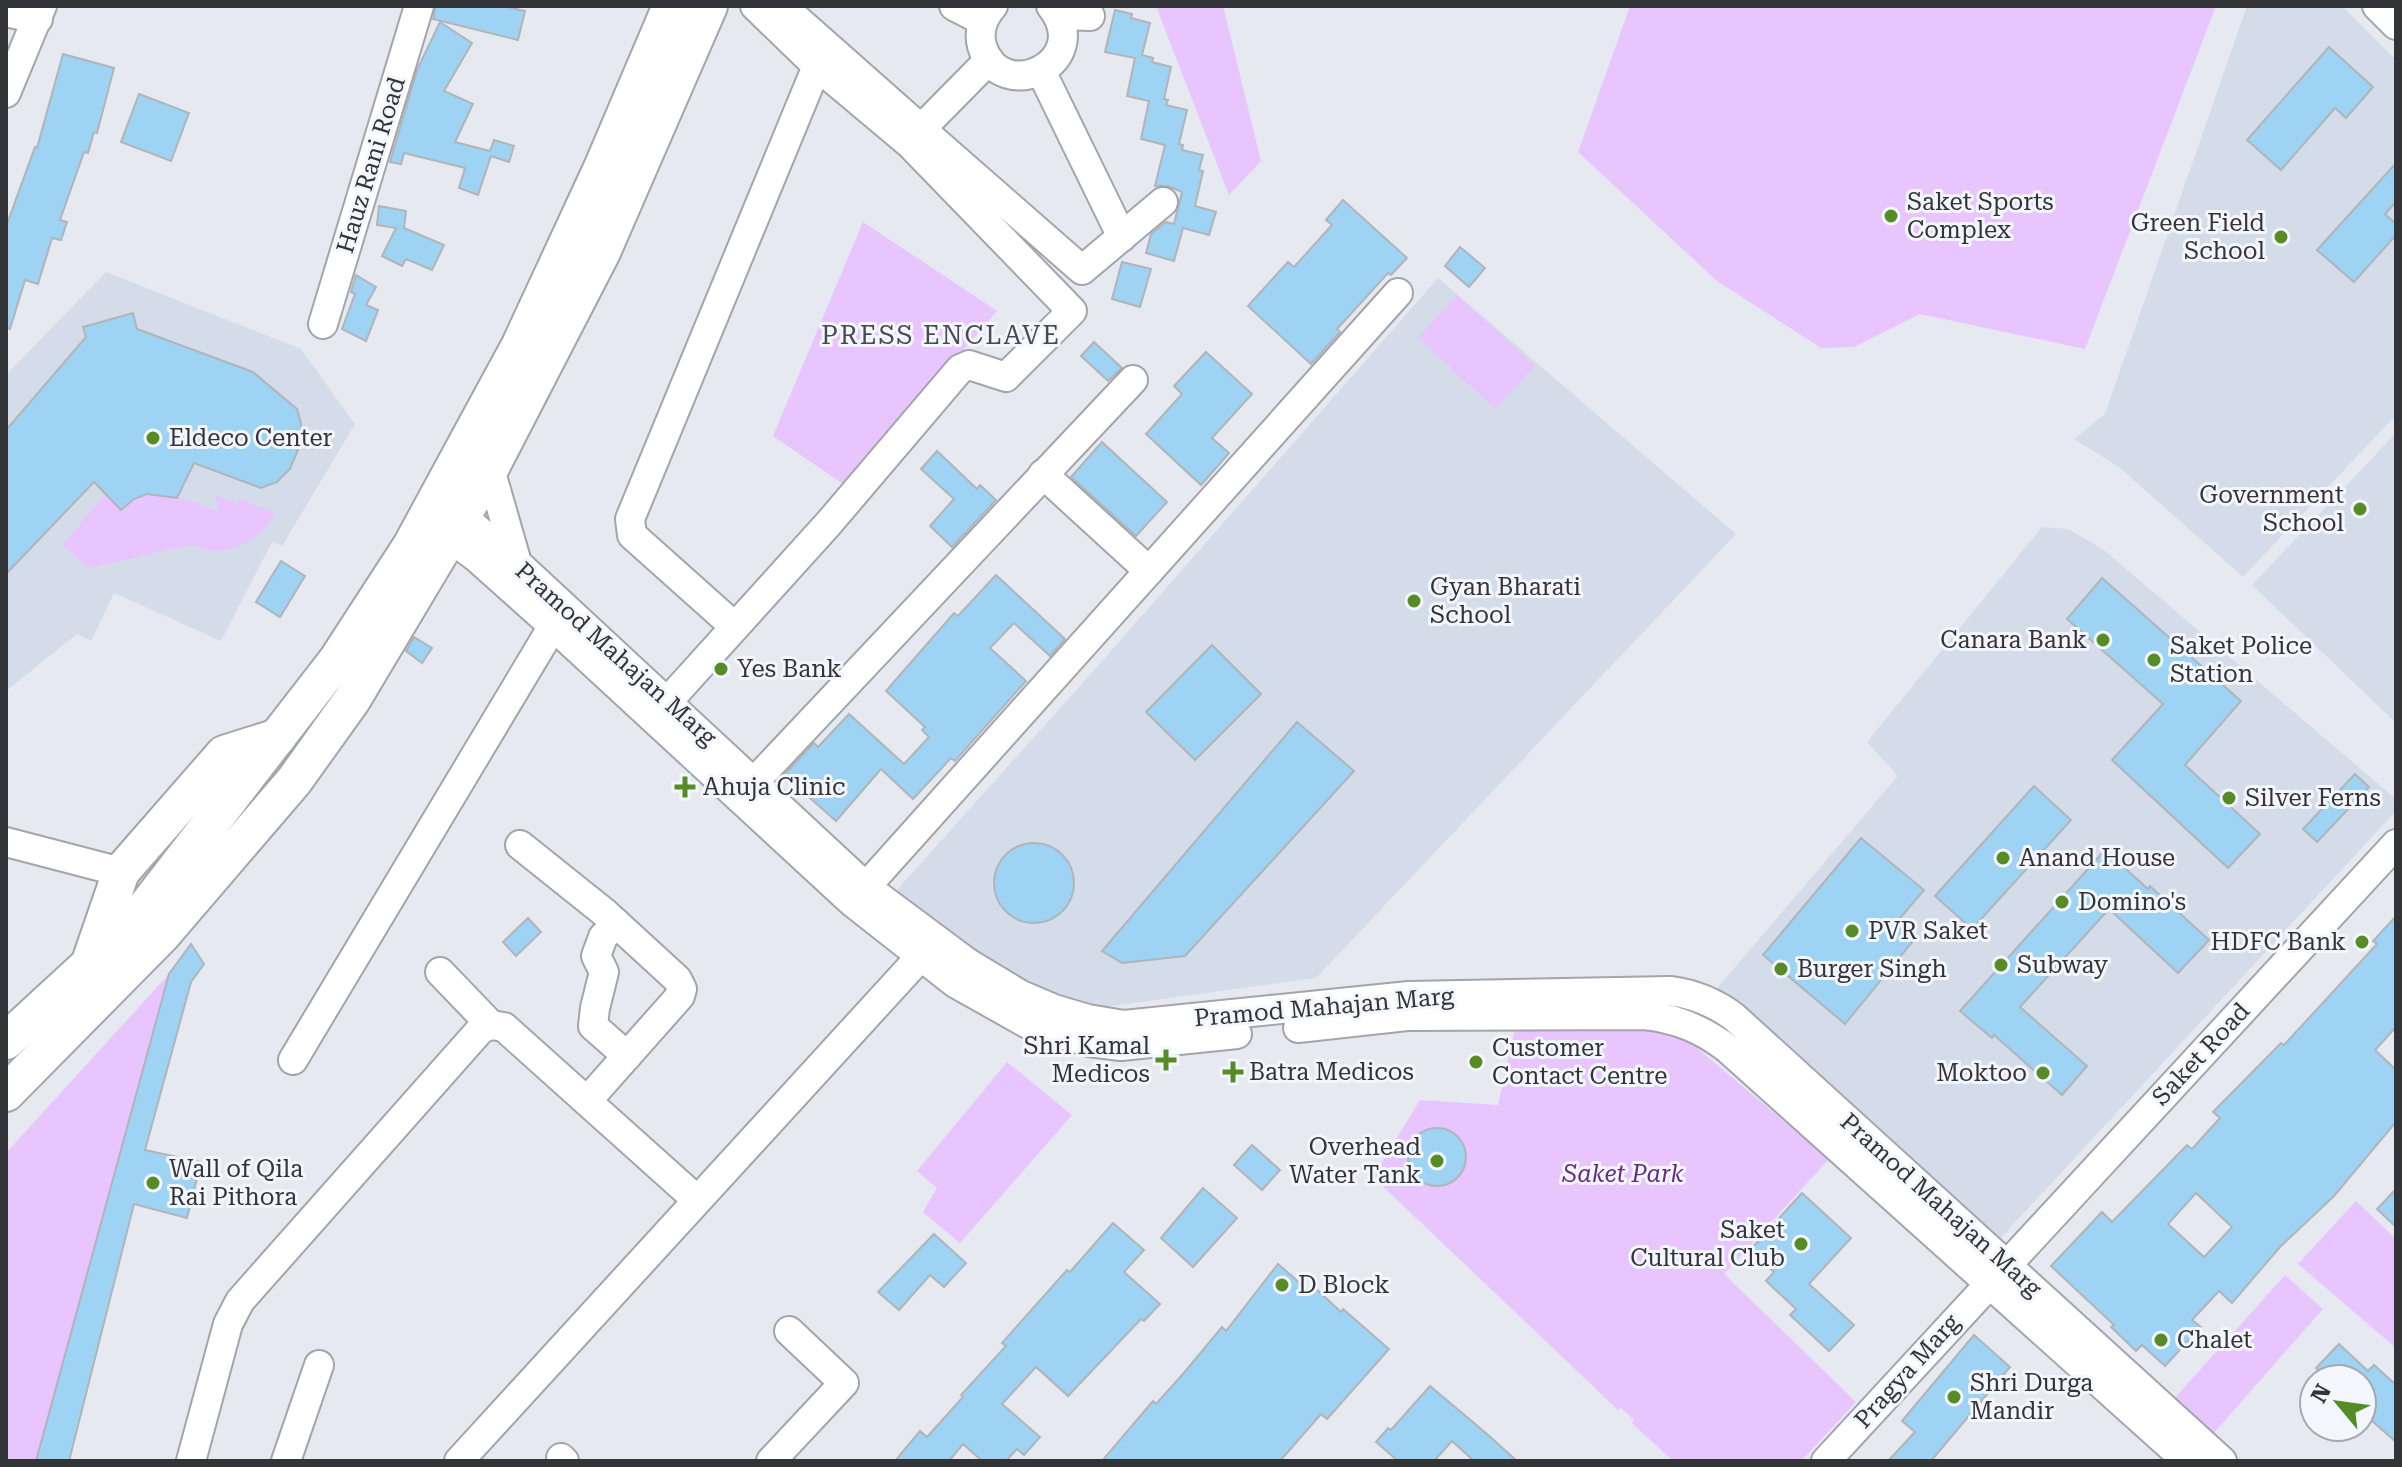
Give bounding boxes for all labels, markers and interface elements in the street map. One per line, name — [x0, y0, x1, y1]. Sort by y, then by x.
street label: Hauz Rani Road — [331, 74, 411, 256]
place label: Saket Sports Complex — [1907, 188, 2054, 244]
marker: Saket Sports Complex — [1882, 207, 1900, 225]
place label: Green Field School — [2131, 209, 2265, 265]
marker: Green Field School — [2272, 228, 2290, 246]
district label: PRESS ENCLAVE — [821, 320, 1061, 350]
place label: Eldeco Center — [169, 424, 333, 452]
marker: Eldeco Center — [144, 429, 162, 447]
place label: Government School — [2199, 481, 2344, 537]
marker: Government School — [2351, 500, 2369, 518]
street label: Pramod Mahajan Marg — [510, 556, 723, 752]
place label: Gyan Bharati School — [1430, 573, 1581, 629]
marker: Gyan Bharati School — [1405, 592, 1423, 610]
place label: Canara Bank — [1940, 626, 2087, 654]
marker: Canara Bank — [2094, 631, 2112, 649]
place label: Saket Police Station — [2170, 632, 2312, 688]
marker: Saket Police Station — [2145, 651, 2163, 669]
place label: Yes Bank — [737, 655, 842, 683]
marker: Yes Bank — [712, 660, 730, 678]
place label: Ahuja Clinic — [703, 773, 845, 801]
marker: Ahuja Clinic — [674, 776, 696, 798]
place label: Silver Ferns — [2245, 784, 2381, 812]
marker: Silver Ferns — [2220, 789, 2238, 807]
place label: Anand House — [2019, 844, 2175, 872]
marker: Anand House — [1994, 849, 2012, 867]
place label: Domino's — [2078, 888, 2186, 916]
marker: Domino's — [2053, 893, 2071, 911]
place label: PVR Saket — [1868, 917, 1988, 945]
marker: PVR Saket — [1843, 922, 1861, 940]
place label: HDFC Bank — [2211, 928, 2346, 956]
marker: HDFC Bank — [2353, 933, 2371, 951]
place label: Subway — [2017, 951, 2109, 979]
place label: Burger Singh — [1797, 955, 1947, 983]
marker: Subway — [1992, 956, 2010, 974]
marker: Burger Singh — [1772, 960, 1790, 978]
street label: Pramod Mahajan Marg — [1193, 982, 1455, 1032]
street label: Saket Road — [2147, 997, 2255, 1111]
place label: Shri Kamal Medicos — [1024, 1032, 1150, 1088]
place label: Customer Contact Centre — [1492, 1034, 1667, 1090]
marker: Shri Kamal Medicos — [1157, 1051, 1175, 1069]
marker: Customer Contact Centre — [1467, 1053, 1485, 1071]
place label: Batra Medicos — [1249, 1058, 1414, 1086]
place label: Moktoo — [1936, 1059, 2027, 1087]
marker: Batra Medicos — [1224, 1063, 1242, 1081]
marker: Moktoo — [2034, 1064, 2052, 1082]
street label: Pramod Mahajan Marg — [1835, 1107, 2048, 1303]
place label: Overhead Water Tank — [1289, 1133, 1421, 1189]
marker: Overhead Water Tank — [1428, 1152, 1446, 1170]
place label: Wall of Qila Rai Pithora — [169, 1155, 303, 1211]
park label: Saket Park — [1561, 1160, 1684, 1188]
marker: Wall of Qila Rai Pithora — [144, 1174, 162, 1192]
place label: Saket Cultural Club — [1630, 1216, 1785, 1272]
marker: Saket Cultural Club — [1792, 1235, 1810, 1253]
place label: D Block — [1298, 1271, 1389, 1299]
marker: D Block — [1273, 1276, 1291, 1294]
street label: Pragya Marg — [1849, 1308, 1966, 1434]
place label: Chalet — [2177, 1326, 2252, 1354]
marker: Chalet — [2152, 1331, 2170, 1349]
north arrow — [2298, 1363, 2378, 1443]
place label: Shri Durga Mandir — [1970, 1369, 2093, 1425]
text: N — [2306, 1380, 2336, 1407]
marker: Shri Durga Mandir — [1945, 1388, 1963, 1406]

